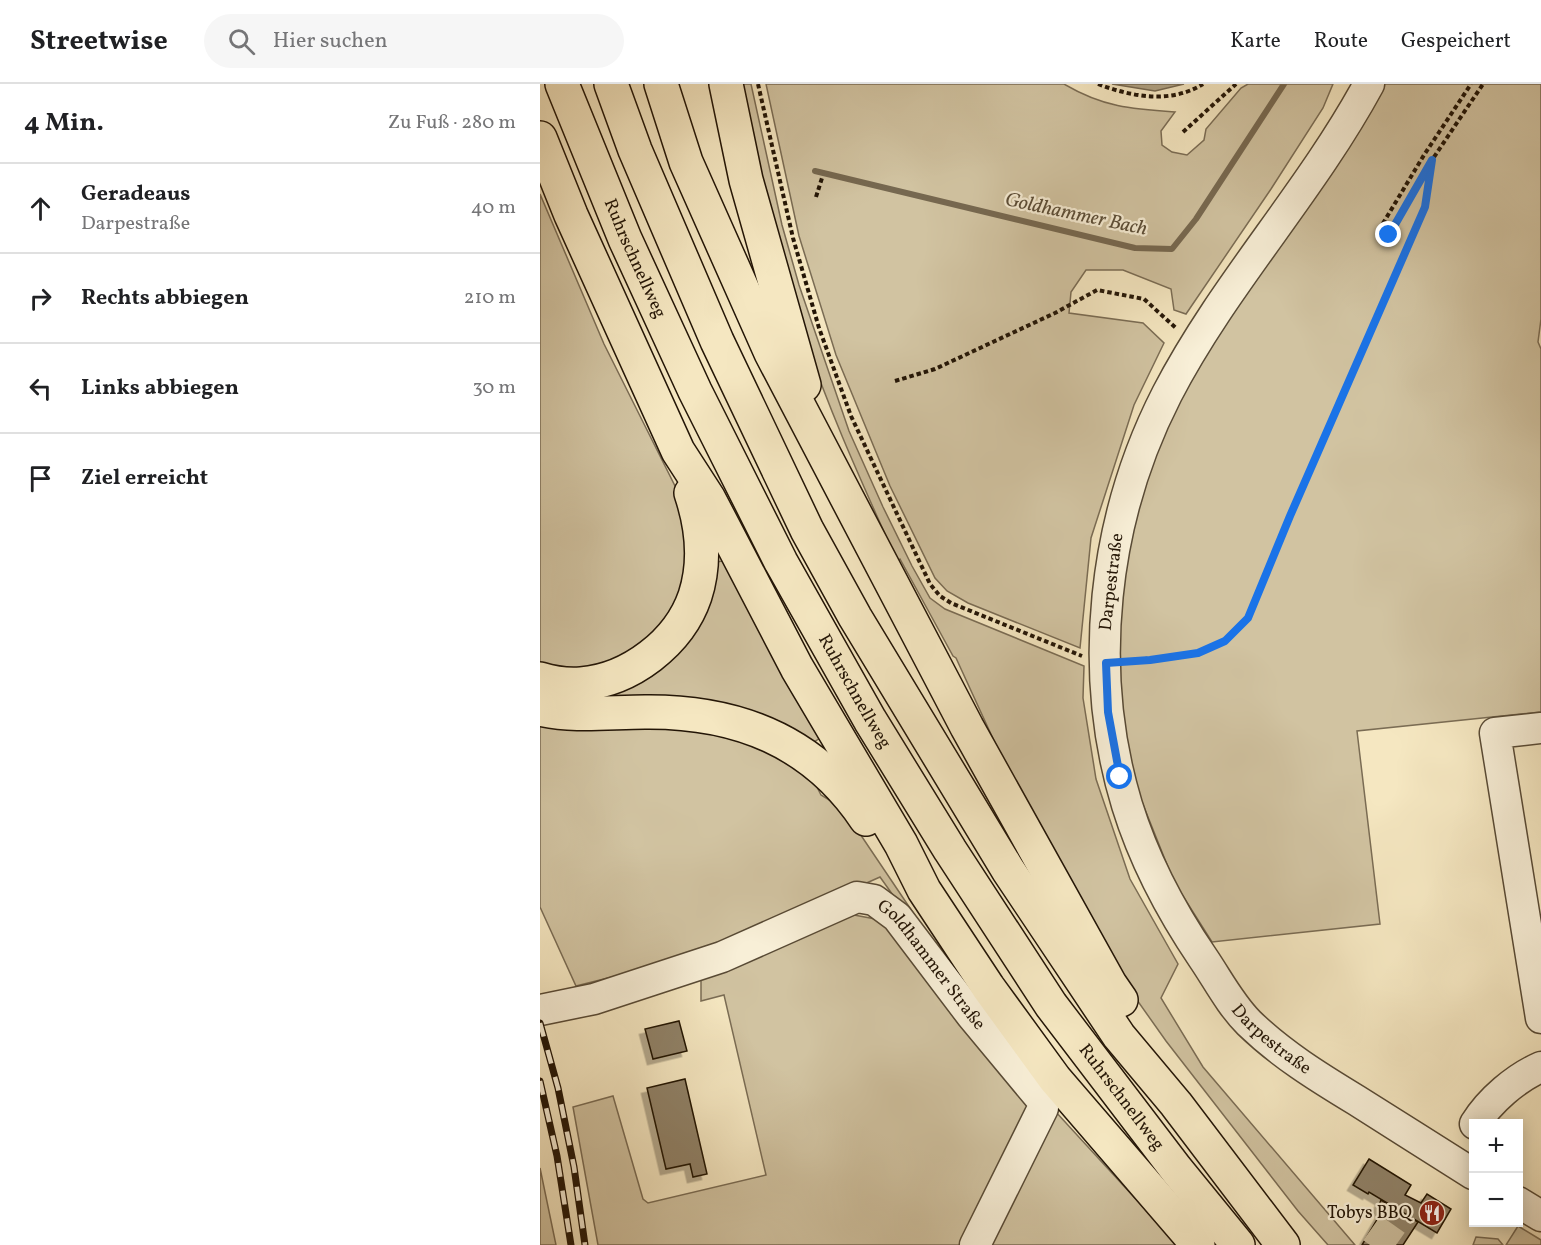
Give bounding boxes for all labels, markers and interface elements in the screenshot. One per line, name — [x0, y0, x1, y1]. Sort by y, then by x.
search box — [204, 14, 624, 68]
text: Streetwise — [30, 22, 168, 61]
icon: search — [225, 25, 258, 58]
text: Hier suchen — [273, 26, 388, 57]
text: Karte — [1230, 27, 1281, 56]
text: Route — [1314, 27, 1368, 56]
text: Gespeichert — [1401, 27, 1511, 56]
text: 4 Min. — [24, 105, 104, 141]
text: Zu Fuß · 280 m — [388, 109, 516, 137]
text: Geradeaus — [81, 179, 191, 210]
water label: Goldhammer Bach — [1002, 186, 1150, 244]
icon: ahead — [24, 192, 57, 225]
text: 40 m — [471, 194, 516, 222]
street label: Ruhrschnellweg — [597, 195, 672, 322]
text: Darpestraße — [81, 210, 190, 238]
route end — [1375, 221, 1401, 247]
icon: right — [24, 282, 57, 315]
text: Rechts abbiegen — [81, 283, 249, 314]
text: 210 m — [464, 284, 516, 312]
icon: left — [24, 372, 57, 405]
text: Links abbiegen — [81, 373, 239, 404]
text: 30 m — [472, 374, 516, 402]
icon: arrive — [24, 462, 57, 495]
text: Ziel erreicht — [81, 463, 208, 494]
street label: Darpestraße — [1094, 532, 1130, 632]
street label: Ruhrschnellweg — [812, 630, 897, 754]
route start — [1106, 763, 1132, 789]
street label: Goldhammer Straße — [872, 894, 991, 1036]
street label: Darpestraße — [1225, 999, 1316, 1081]
street label: Ruhrschnellweg — [1072, 1039, 1170, 1156]
map controls — [1469, 1119, 1523, 1227]
button: + — [1469, 1119, 1523, 1173]
button: − — [1469, 1173, 1523, 1227]
restaurant icon: Tobys BBQ — [1417, 1198, 1447, 1228]
place label: Tobys BBQ — [1327, 1201, 1413, 1226]

